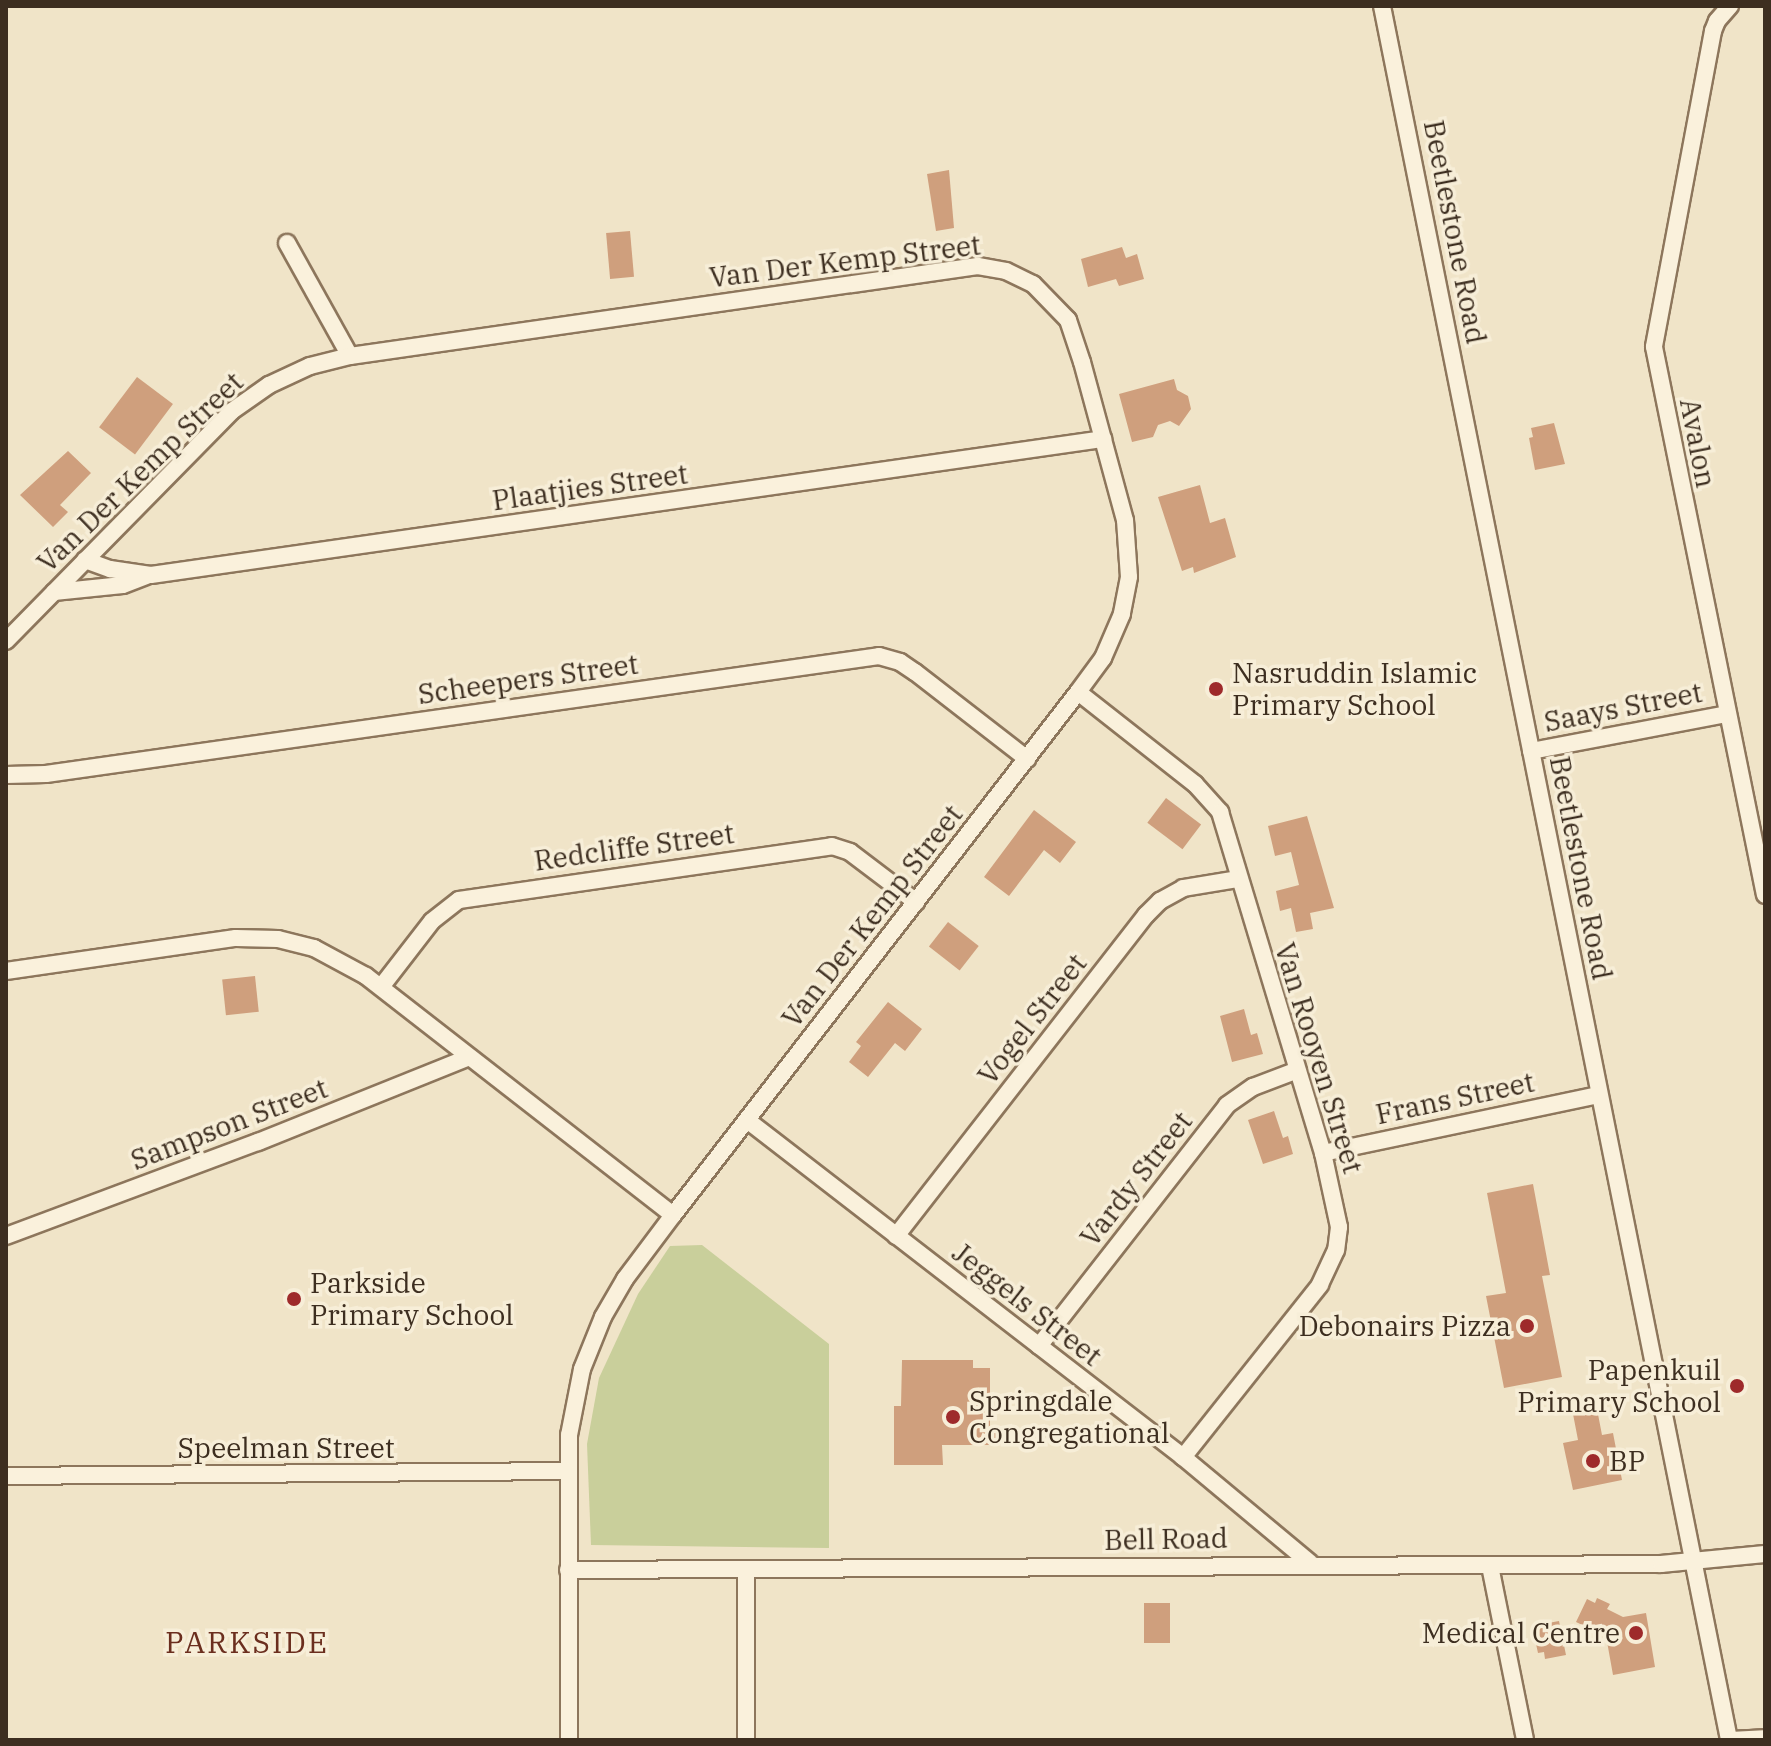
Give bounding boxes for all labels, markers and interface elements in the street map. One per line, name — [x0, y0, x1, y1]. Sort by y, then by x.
street label: Beetlestone Road — [1417, 117, 1493, 347]
street label: Van Der Kemp Street — [707, 228, 983, 294]
street label: Van Der Kemp Street — [30, 365, 250, 579]
street label: Avalon — [1673, 395, 1723, 491]
street label: Plaatjies Street — [490, 457, 690, 517]
street label: Scheepers Street — [416, 647, 640, 711]
place label: Nasruddin Islamic Primary School — [1232, 656, 1477, 722]
street label: Saays Street — [1541, 675, 1705, 739]
marker: Nasruddin Islamic Primary School — [1207, 680, 1225, 698]
street label: Beetlestone Road — [1543, 753, 1619, 983]
street label: Van Der Kemp Street — [775, 798, 969, 1034]
street label: Redcliffe Street — [532, 816, 736, 878]
street label: Van Rooyen Street — [1268, 939, 1370, 1177]
street label: Vogel Street — [971, 947, 1093, 1091]
street label: Frans Street — [1373, 1065, 1537, 1131]
street label: Sampson Street — [126, 1071, 332, 1177]
street label: Vardy Street — [1073, 1105, 1199, 1253]
street label: Jeggels Street — [946, 1235, 1108, 1373]
place label: Parkside Primary School — [310, 1266, 514, 1332]
marker: Parkside Primary School — [285, 1290, 303, 1308]
place label: Debonairs Pizza — [1299, 1309, 1511, 1343]
marker: Debonairs Pizza — [1518, 1317, 1536, 1335]
place label: Papenkuil Primary School — [1517, 1353, 1721, 1419]
marker: Papenkuil Primary School — [1728, 1377, 1746, 1395]
place label: Springdale Congregational — [969, 1384, 1169, 1450]
marker: Springdale Congregational — [944, 1408, 962, 1426]
street label: Speelman Street — [177, 1431, 395, 1465]
place label: BP — [1609, 1444, 1645, 1478]
marker: BP — [1584, 1452, 1602, 1470]
street label: Bell Road — [1104, 1521, 1228, 1557]
place label: Medical Centre — [1422, 1616, 1620, 1650]
district label: PARKSIDE — [165, 1624, 329, 1660]
marker: Medical Centre — [1627, 1624, 1645, 1642]

